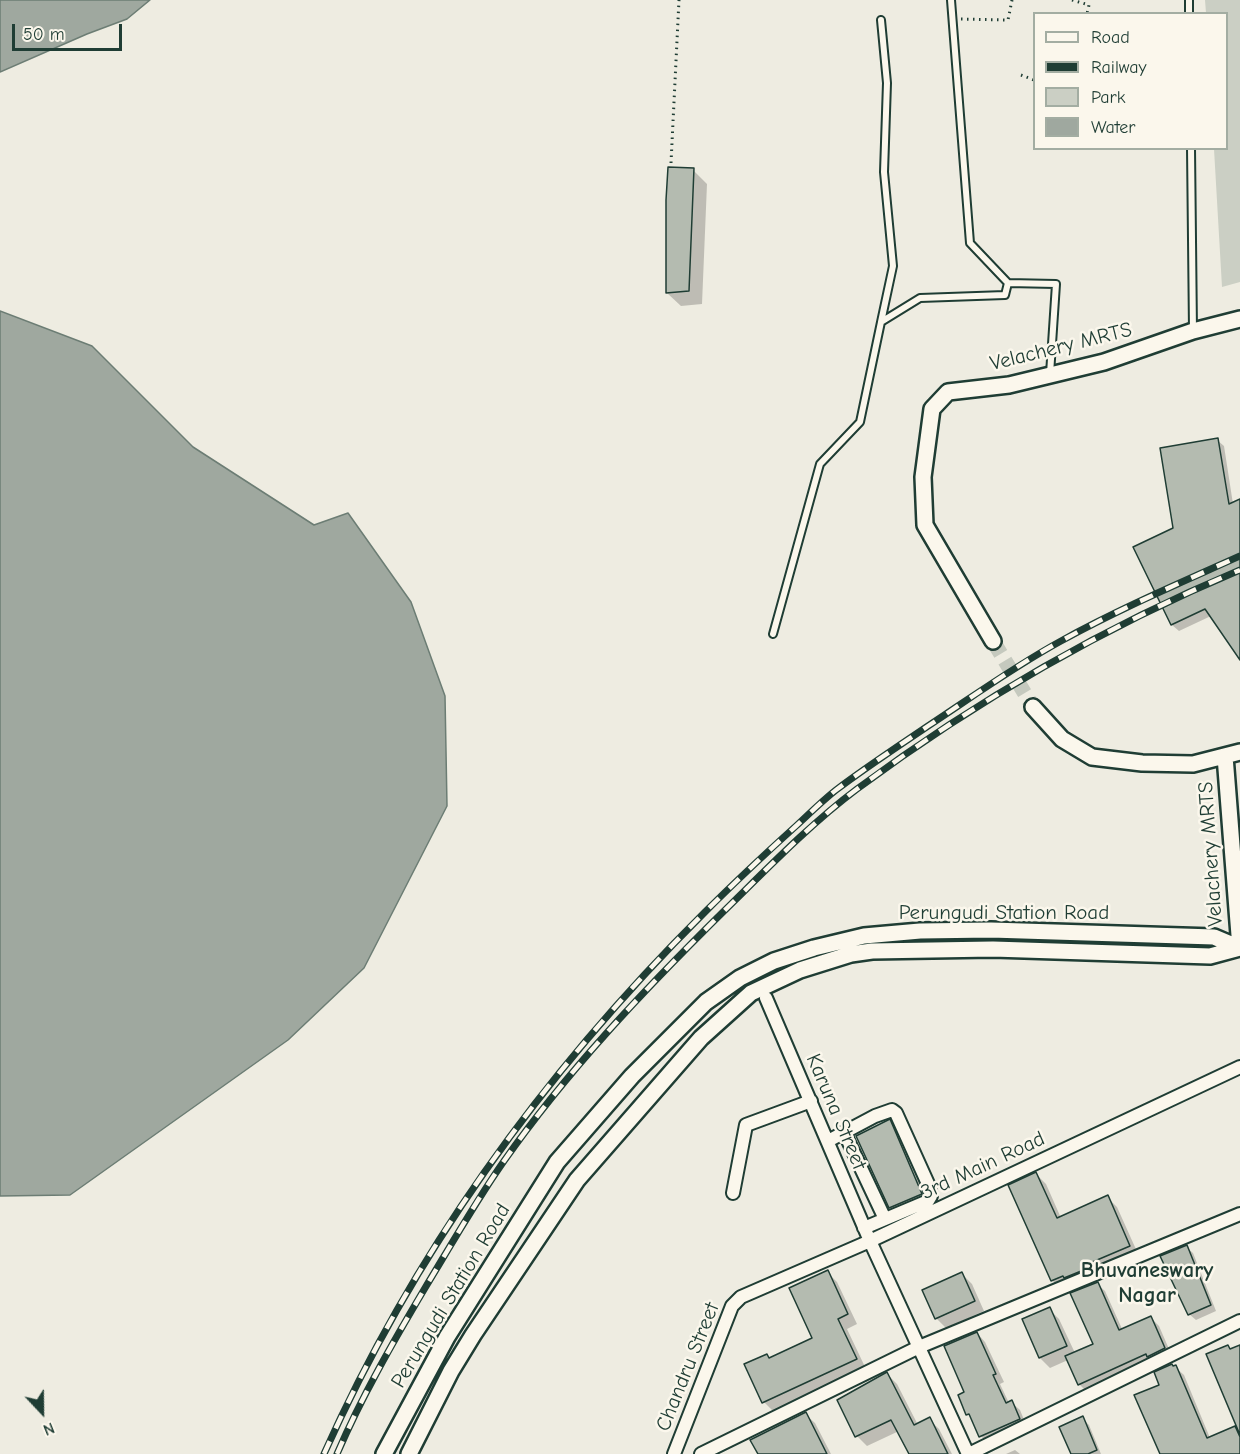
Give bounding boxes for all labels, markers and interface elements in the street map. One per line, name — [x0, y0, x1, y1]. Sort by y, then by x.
scale bar — [15, 12, 124, 50]
legend — [1033, 12, 1228, 150]
text: 50 m — [23, 24, 65, 45]
text: Road — [1091, 27, 1130, 48]
text: Railway — [1091, 57, 1147, 78]
text: Park — [1091, 87, 1125, 108]
text: Water — [1091, 117, 1135, 138]
street label: Velachery MRTS — [987, 317, 1135, 377]
street label: Velachery MRTS — [1193, 781, 1229, 927]
street label: Perungudi Station Road — [899, 900, 1109, 926]
street label: Karuna Street — [800, 1050, 872, 1174]
street label: 3rd Main Road — [917, 1126, 1049, 1206]
street label: Perungudi Station Road — [386, 1199, 516, 1393]
district label: Bhuvaneswary Nagar — [1081, 1258, 1213, 1310]
street label: Chandru Street — [651, 1299, 725, 1435]
north arrow — [12, 1382, 72, 1442]
text: N — [41, 1418, 57, 1439]

